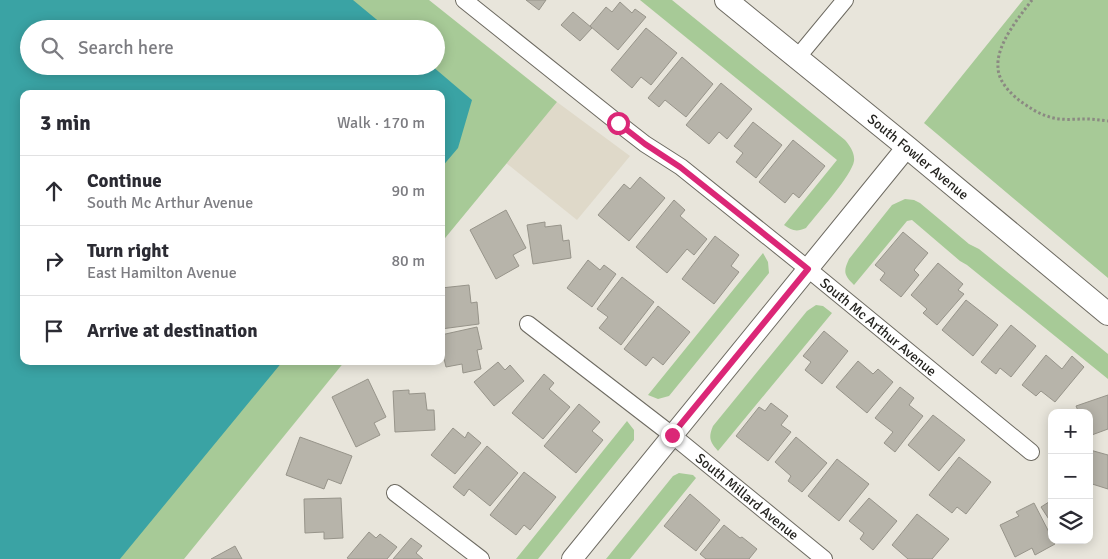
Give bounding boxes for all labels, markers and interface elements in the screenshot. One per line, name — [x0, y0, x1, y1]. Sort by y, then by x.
search box — [20, 20, 445, 75]
icon: search — [38, 34, 66, 62]
text: Search here — [78, 36, 174, 60]
text: 3 min — [40, 110, 91, 136]
street label: South Fowler Avenue — [864, 111, 972, 204]
route start — [607, 112, 630, 135]
text: Walk · 170 m — [337, 113, 425, 133]
text: Continue — [87, 169, 162, 193]
icon: ahead — [40, 177, 68, 205]
text: 90 m — [391, 181, 425, 201]
text: South Mc Arthur Avenue — [87, 193, 253, 213]
text: Turn right — [87, 239, 169, 263]
icon: right — [40, 247, 68, 275]
text: 80 m — [391, 251, 425, 271]
text: East Hamilton Avenue — [87, 263, 237, 283]
street label: South Mc Arthur Avenue — [816, 274, 940, 380]
icon: arrive — [40, 317, 68, 345]
text: Arrive at destination — [87, 319, 258, 343]
map controls — [1048, 409, 1093, 544]
button: + — [1048, 409, 1093, 454]
route end — [661, 424, 684, 447]
street label: South Millard Avenue — [692, 450, 802, 544]
button: − — [1048, 454, 1093, 499]
button: layers — [1048, 499, 1093, 544]

